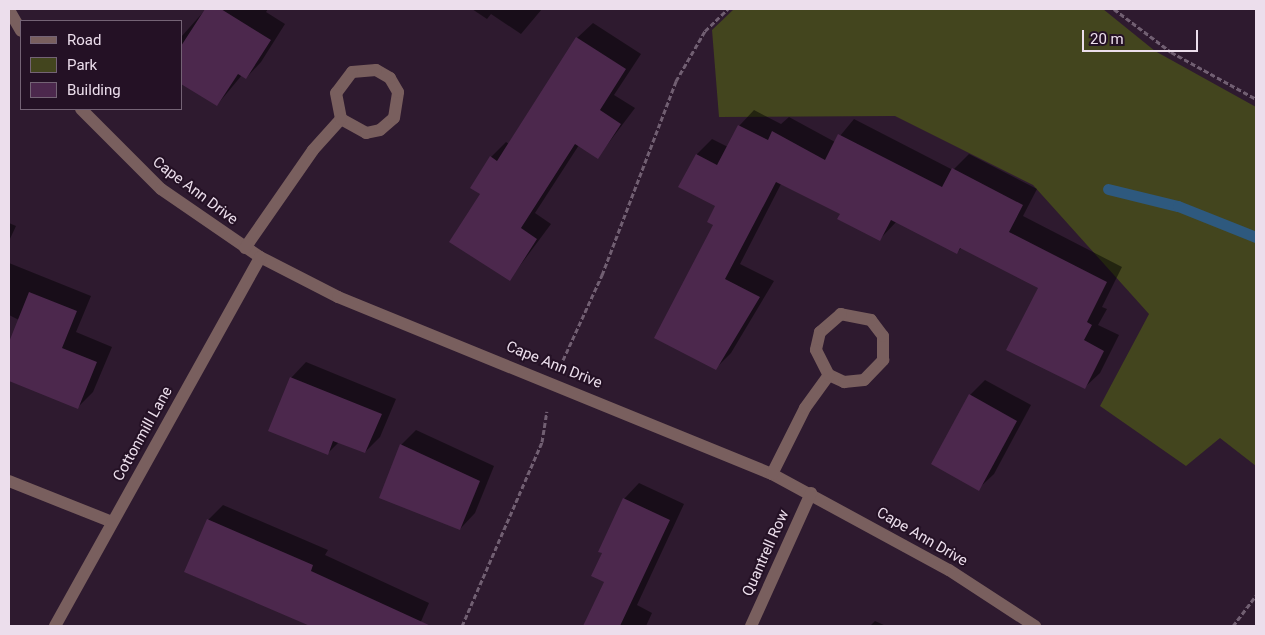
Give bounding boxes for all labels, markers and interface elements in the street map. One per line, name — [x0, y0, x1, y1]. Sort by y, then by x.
legend — [20, 20, 182, 110]
scale bar — [1085, 20, 1201, 52]
text: 20 m — [1090, 30, 1124, 48]
text: Road — [67, 31, 101, 49]
text: Park — [67, 56, 97, 74]
text: Building — [67, 81, 121, 99]
street label: Cape Ann Drive — [149, 153, 241, 229]
street label: Cape Ann Drive — [503, 338, 605, 392]
street label: Cottonmill Lane — [110, 384, 176, 484]
street label: Cape Ann Drive — [873, 504, 971, 570]
street label: Quantrell Row — [739, 507, 793, 599]

